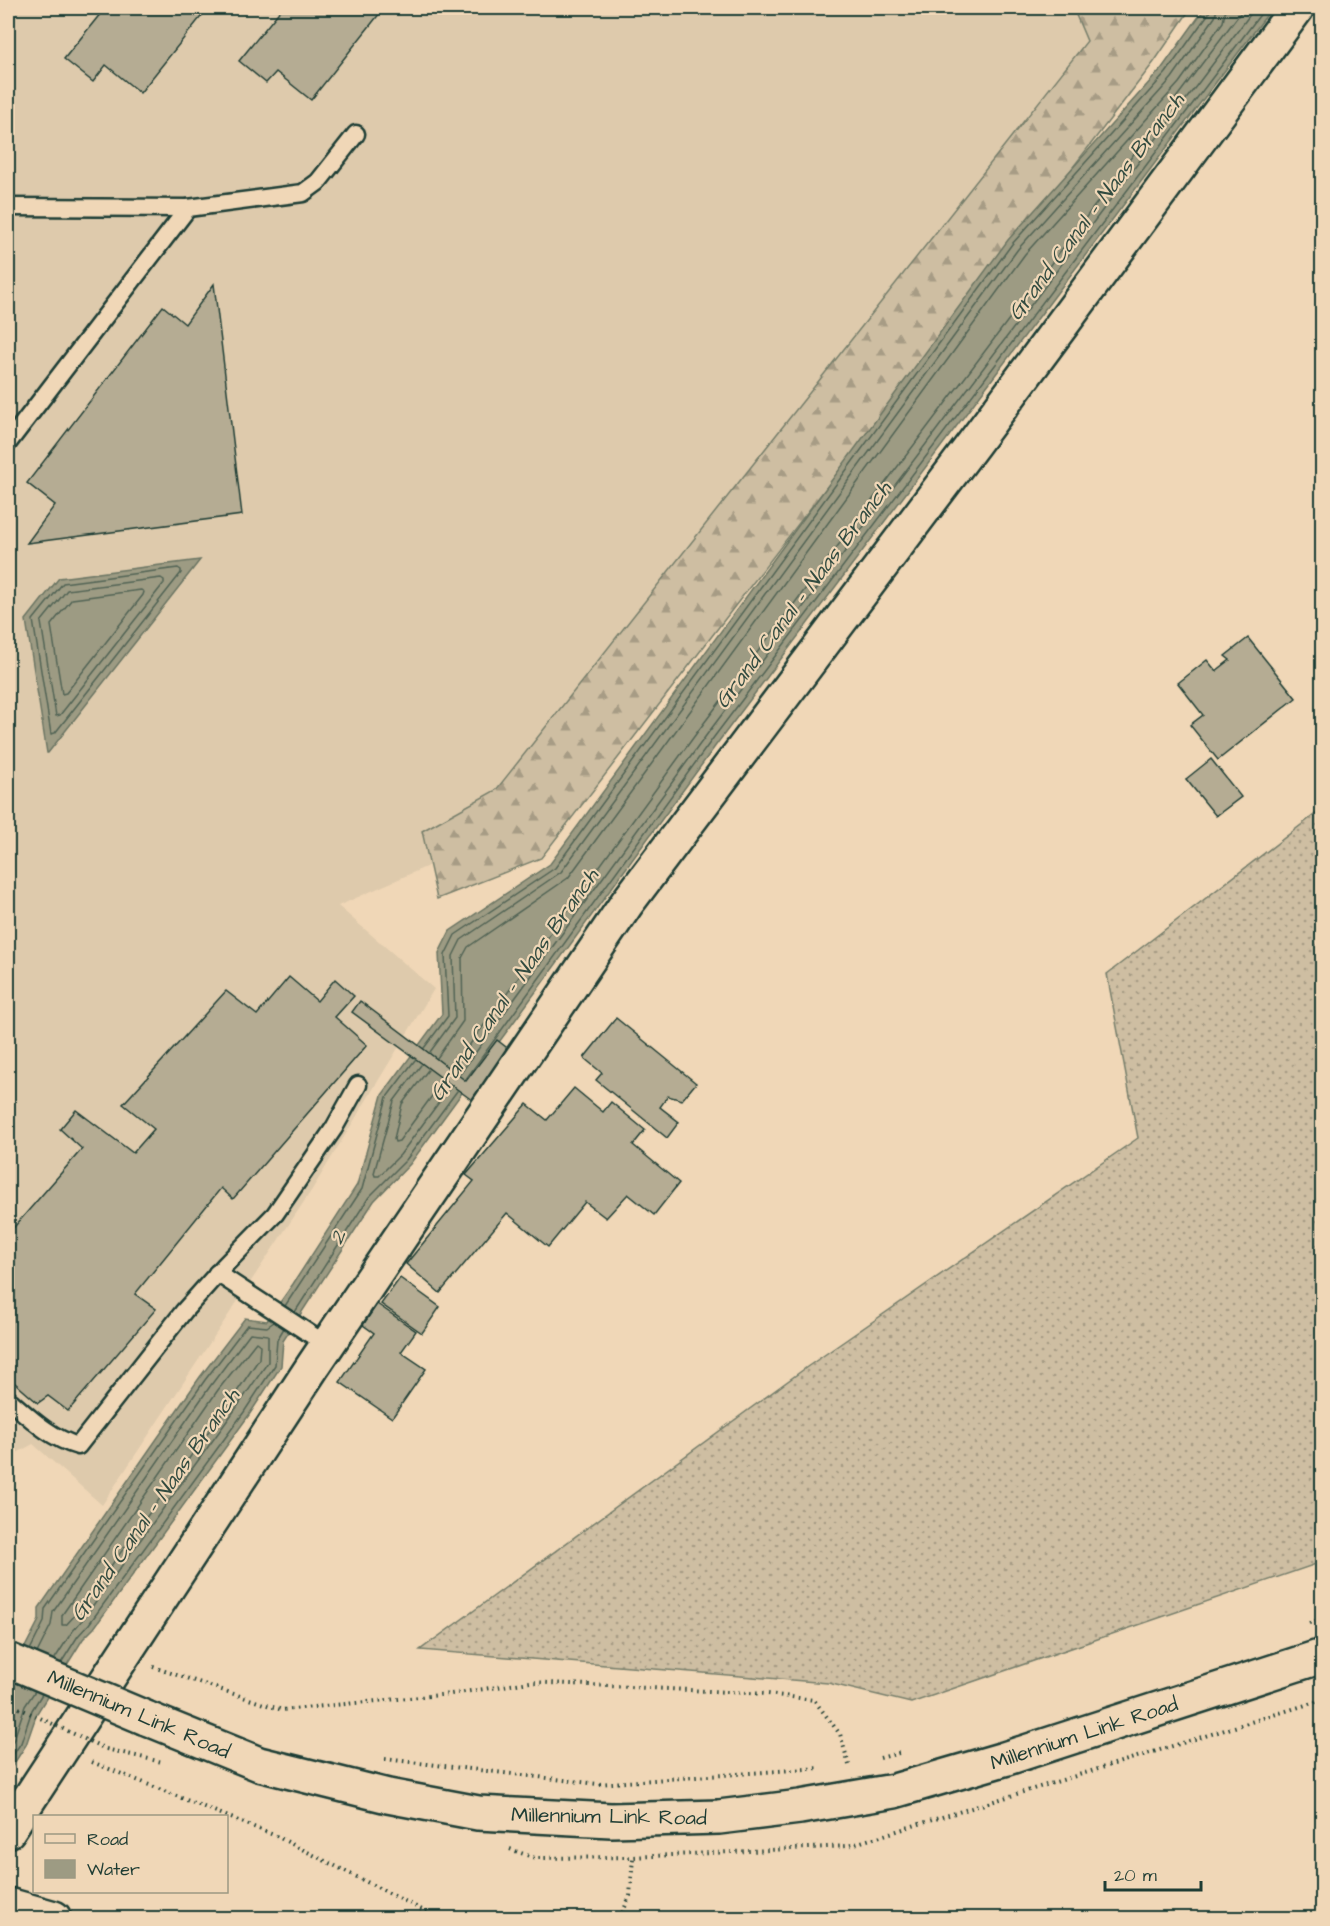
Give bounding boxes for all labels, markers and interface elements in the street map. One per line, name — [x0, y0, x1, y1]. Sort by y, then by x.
water label: Grand Canal - Naas Branch — [1000, 86, 1193, 327]
water label: Grand Canal - Naas Branch — [707, 474, 900, 715]
water label: Grand Canal - Naas Branch — [422, 861, 607, 1107]
water label: 2 — [322, 1222, 355, 1251]
water label: Grand Canal - Naas Branch — [63, 1381, 248, 1627]
street label: Millennium Link Road — [43, 1663, 235, 1766]
street label: Millennium Link Road — [987, 1689, 1182, 1778]
street label: Millennium Link Road — [511, 1800, 707, 1833]
legend — [33, 1815, 228, 1893]
text: Road — [87, 1827, 128, 1852]
scale bar — [1105, 1854, 1201, 1892]
text: Water — [87, 1857, 140, 1882]
text: 20 m — [1114, 1863, 1157, 1888]

